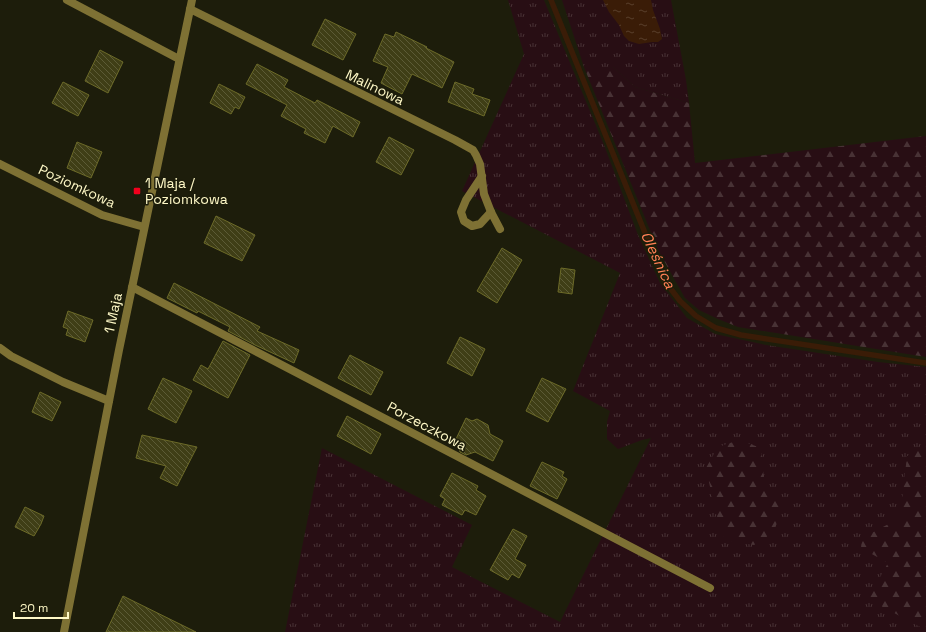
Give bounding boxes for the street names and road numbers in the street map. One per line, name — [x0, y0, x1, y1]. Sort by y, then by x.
street label: Malinowa — [343, 65, 407, 109]
street label: Poziomkowa — [36, 160, 118, 212]
street label: 1 Maja — [100, 291, 126, 335]
street label: Porzeczkowa — [384, 397, 470, 455]

